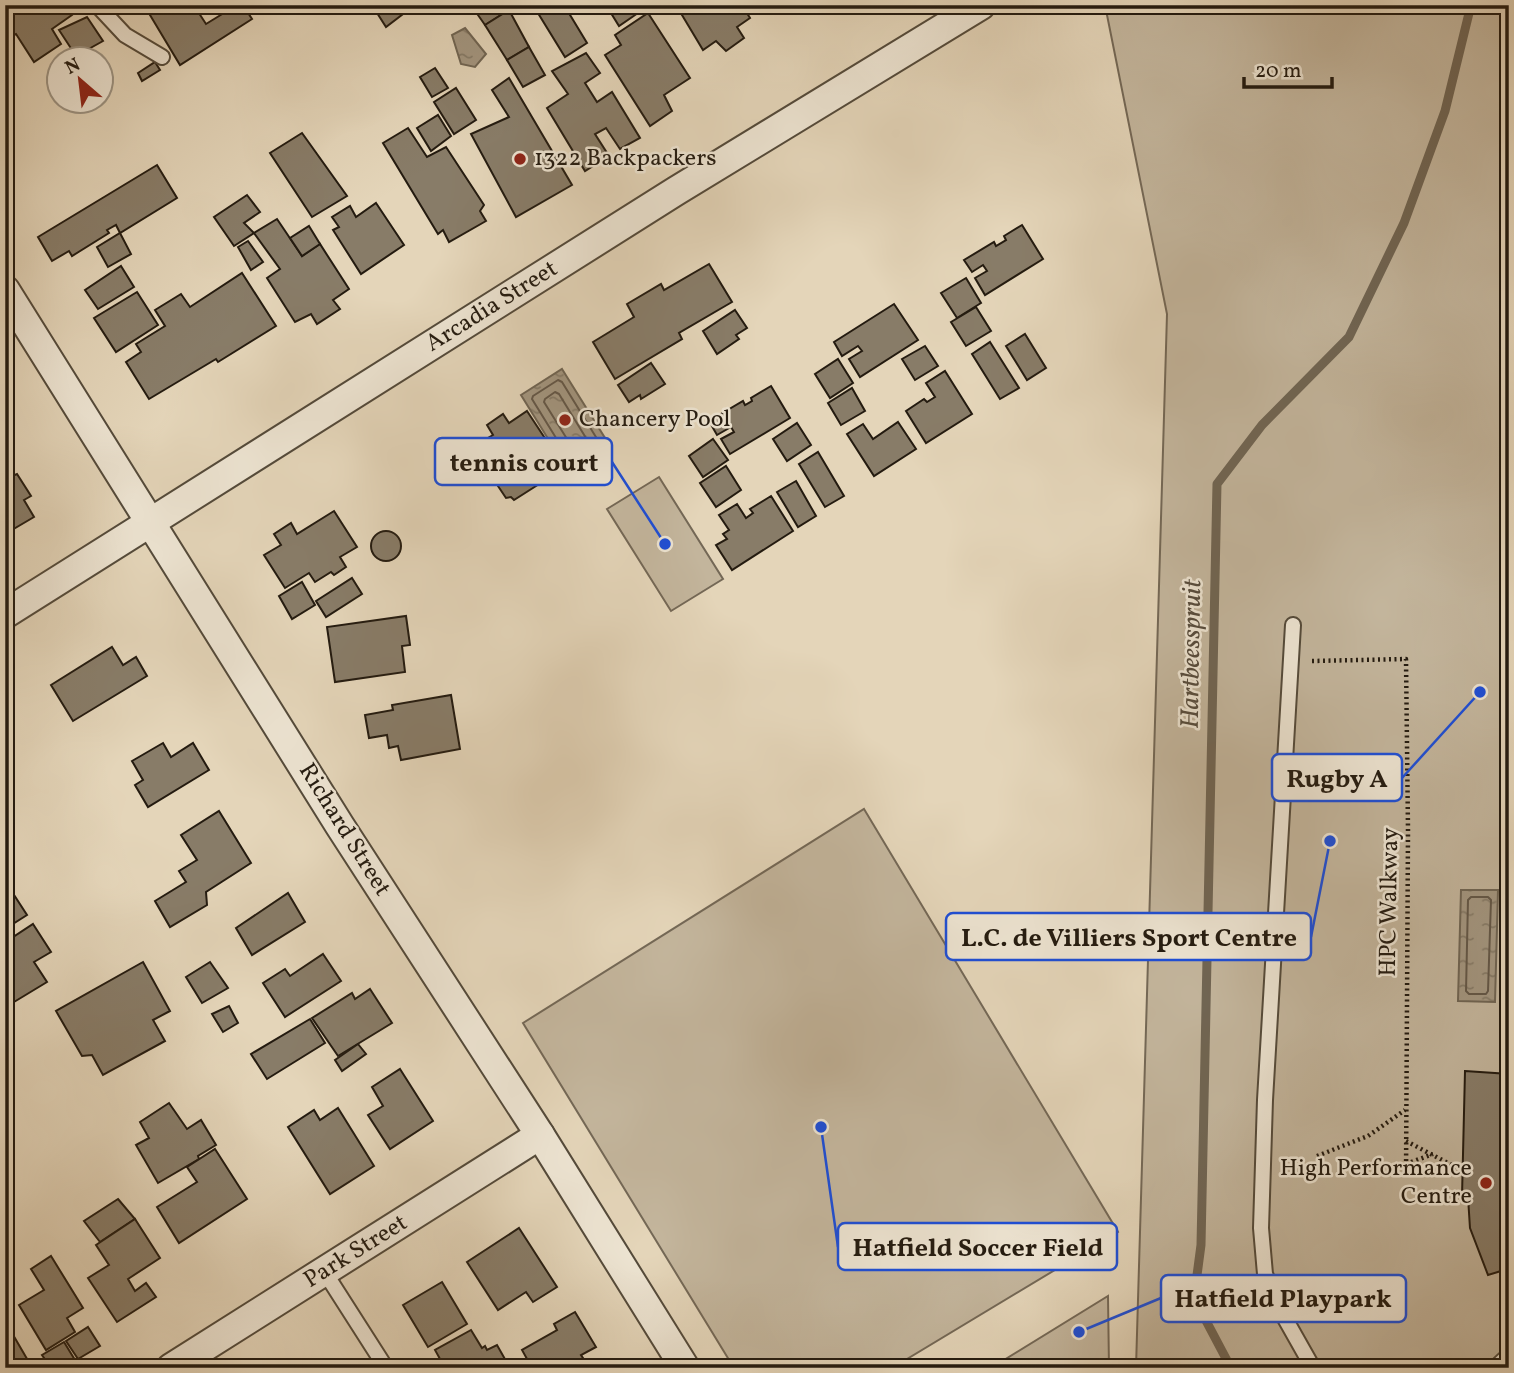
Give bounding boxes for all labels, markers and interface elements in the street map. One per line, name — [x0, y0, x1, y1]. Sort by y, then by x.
north arrow — [46, 46, 116, 116]
scale bar — [1244, 46, 1332, 90]
text: N — [61, 52, 85, 81]
text: 20 m — [1255, 57, 1301, 86]
place label: 1322 Backpackers — [534, 142, 717, 176]
marker: 1322 Backpackers — [512, 151, 528, 167]
street label: Arcadia Street — [419, 253, 565, 361]
place label: Chancery Pool — [579, 403, 730, 437]
marker: Chancery Pool — [557, 412, 573, 428]
callout: tennis court — [435, 438, 612, 485]
text: tennis court — [450, 446, 599, 482]
water label: Hartbeesspruit — [1173, 579, 1211, 729]
callout: Rugby A — [1272, 754, 1402, 801]
street label: Richard Street — [289, 757, 399, 903]
text: Rugby A — [1286, 762, 1388, 798]
street label: HPC Walkway — [1372, 827, 1408, 977]
callout: L.C. de Villiers Sport Centre — [946, 913, 1311, 960]
text: L.C. de Villiers Sport Centre — [961, 921, 1297, 957]
place label: High Performance Centre — [1280, 1152, 1472, 1214]
marker: High Performance Centre — [1478, 1175, 1494, 1191]
street label: Park Street — [297, 1207, 415, 1297]
callout: Hatfield Soccer Field — [838, 1223, 1117, 1270]
text: Hatfield Soccer Field — [853, 1231, 1104, 1267]
callout: Hatfield Playpark — [1161, 1275, 1406, 1322]
text: Hatfield Playpark — [1174, 1282, 1392, 1318]

